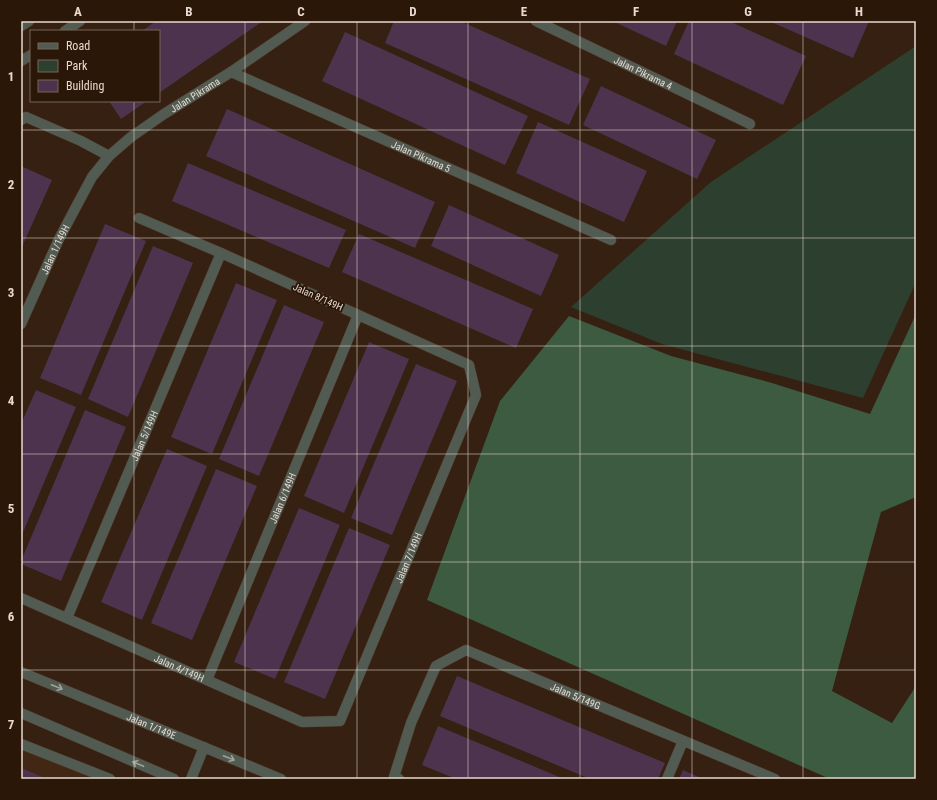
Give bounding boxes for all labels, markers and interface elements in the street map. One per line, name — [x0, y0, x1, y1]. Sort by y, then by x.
text: A — [74, 4, 82, 19]
text: B — [185, 4, 193, 19]
text: C — [297, 4, 305, 19]
text: D — [409, 4, 417, 19]
text: E — [521, 4, 528, 19]
text: F — [633, 4, 639, 19]
text: G — [744, 4, 752, 19]
text: H — [855, 4, 863, 19]
legend — [30, 30, 160, 102]
text: Road — [66, 39, 90, 53]
street label: Jalan Pikrama 4 — [612, 54, 674, 91]
text: Park — [66, 59, 88, 73]
text: 1 — [8, 69, 14, 84]
street label: Jalan Pikrama — [168, 75, 222, 114]
text: Building — [66, 79, 104, 93]
street label: Jalan Pikrama 5 — [390, 138, 453, 174]
text: 2 — [8, 177, 15, 192]
street label: Jalan 1/149H — [39, 223, 71, 276]
street label: Jalan 8/149H — [291, 281, 345, 313]
text: 3 — [8, 285, 14, 300]
text: 4 — [8, 393, 15, 408]
street label: Jalan 5/149H — [128, 409, 159, 462]
street label: Jalan 6/149H — [267, 471, 298, 525]
text: 5 — [8, 501, 15, 516]
street label: Jalan 7/149H — [393, 531, 423, 585]
text: 6 — [8, 609, 15, 624]
street label: Jalan 4/149H — [153, 652, 206, 684]
street label: Jalan 5/149G — [549, 680, 602, 711]
one-way arrow — [51, 684, 63, 691]
street label: Jalan 1/149E — [125, 711, 178, 741]
text: 7 — [8, 717, 15, 732]
one-way arrow — [223, 754, 235, 762]
one-way arrow — [133, 759, 145, 767]

